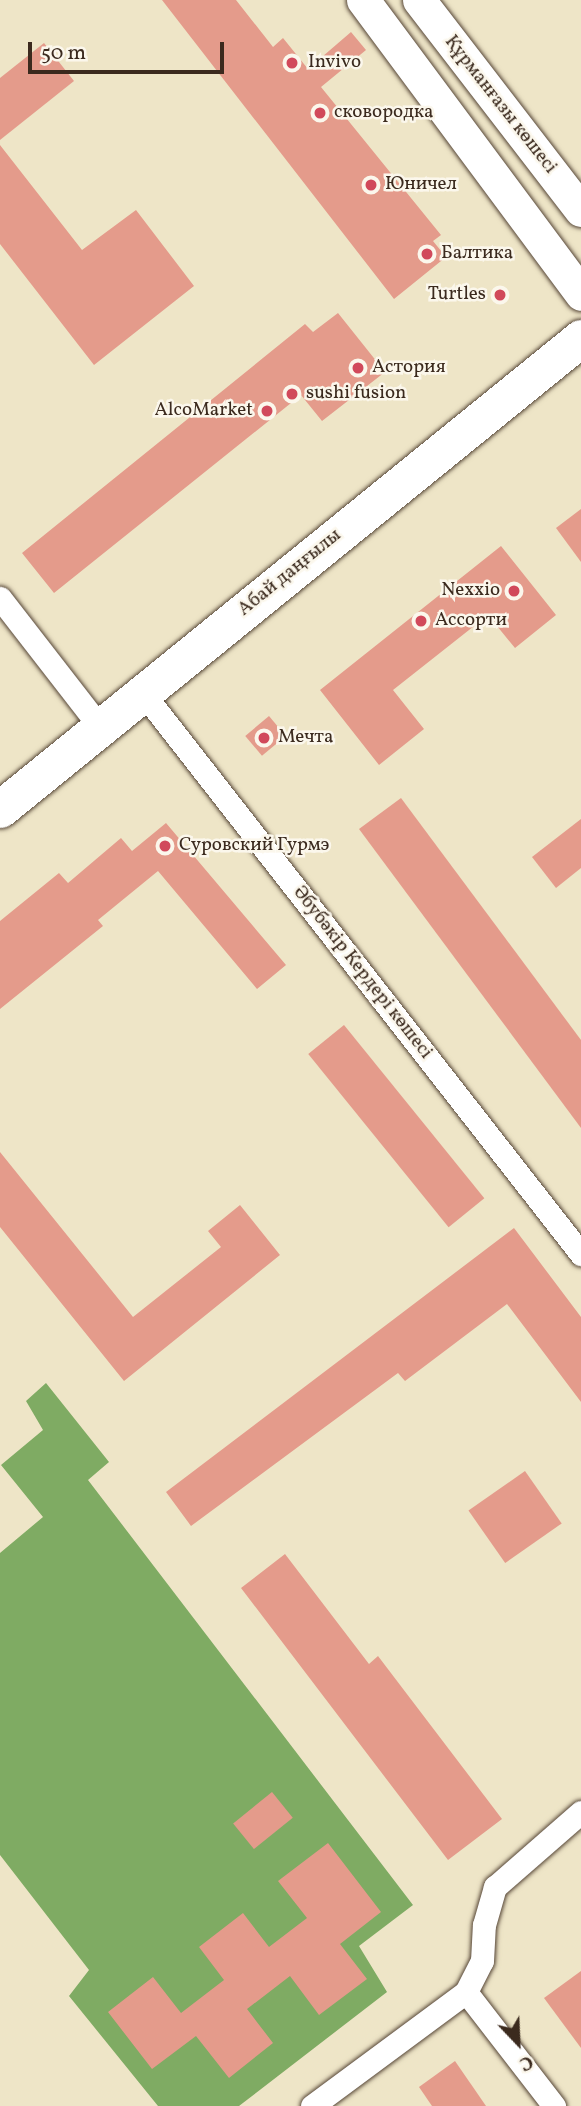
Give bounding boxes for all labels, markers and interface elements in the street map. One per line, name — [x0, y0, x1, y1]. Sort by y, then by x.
scale bar — [32, 28, 228, 72]
street label: Құрманғазы көшесі — [439, 31, 561, 179]
text: 50 m — [41, 39, 86, 68]
place label: Invivo — [308, 52, 361, 74]
marker: Invivo — [282, 53, 302, 73]
place label: сковородка — [334, 102, 434, 124]
marker: сковородка — [312, 105, 328, 121]
place label: Юничел — [385, 174, 457, 196]
marker: Юничел — [363, 177, 379, 193]
place label: Балтика — [441, 243, 513, 265]
marker: Балтика — [419, 246, 435, 262]
place label: Turtles — [428, 284, 486, 306]
marker: Turtles — [492, 287, 508, 303]
place label: Астория — [372, 357, 446, 379]
marker: Астория — [350, 360, 366, 376]
place label: sushi fusion — [306, 383, 406, 405]
marker: sushi fusion — [284, 386, 300, 402]
place label: AlcoMarket — [154, 400, 253, 422]
marker: AlcoMarket — [259, 403, 275, 419]
street label: Абай даңғылы — [234, 524, 346, 622]
place label: Nexxio — [441, 580, 500, 602]
marker: Nexxio — [506, 583, 522, 599]
place label: Ассорти — [435, 610, 507, 632]
marker: Ассорти — [413, 613, 429, 629]
place label: Мечта — [278, 727, 333, 749]
marker: Мечта — [256, 730, 272, 746]
place label: Суровский Гурмэ — [179, 835, 329, 857]
marker: Суровский Гурмэ — [157, 838, 173, 854]
street label: Әбубәкір Кердері көшесі — [287, 882, 437, 1064]
north arrow — [483, 2008, 553, 2078]
text: С — [516, 2048, 537, 2077]

